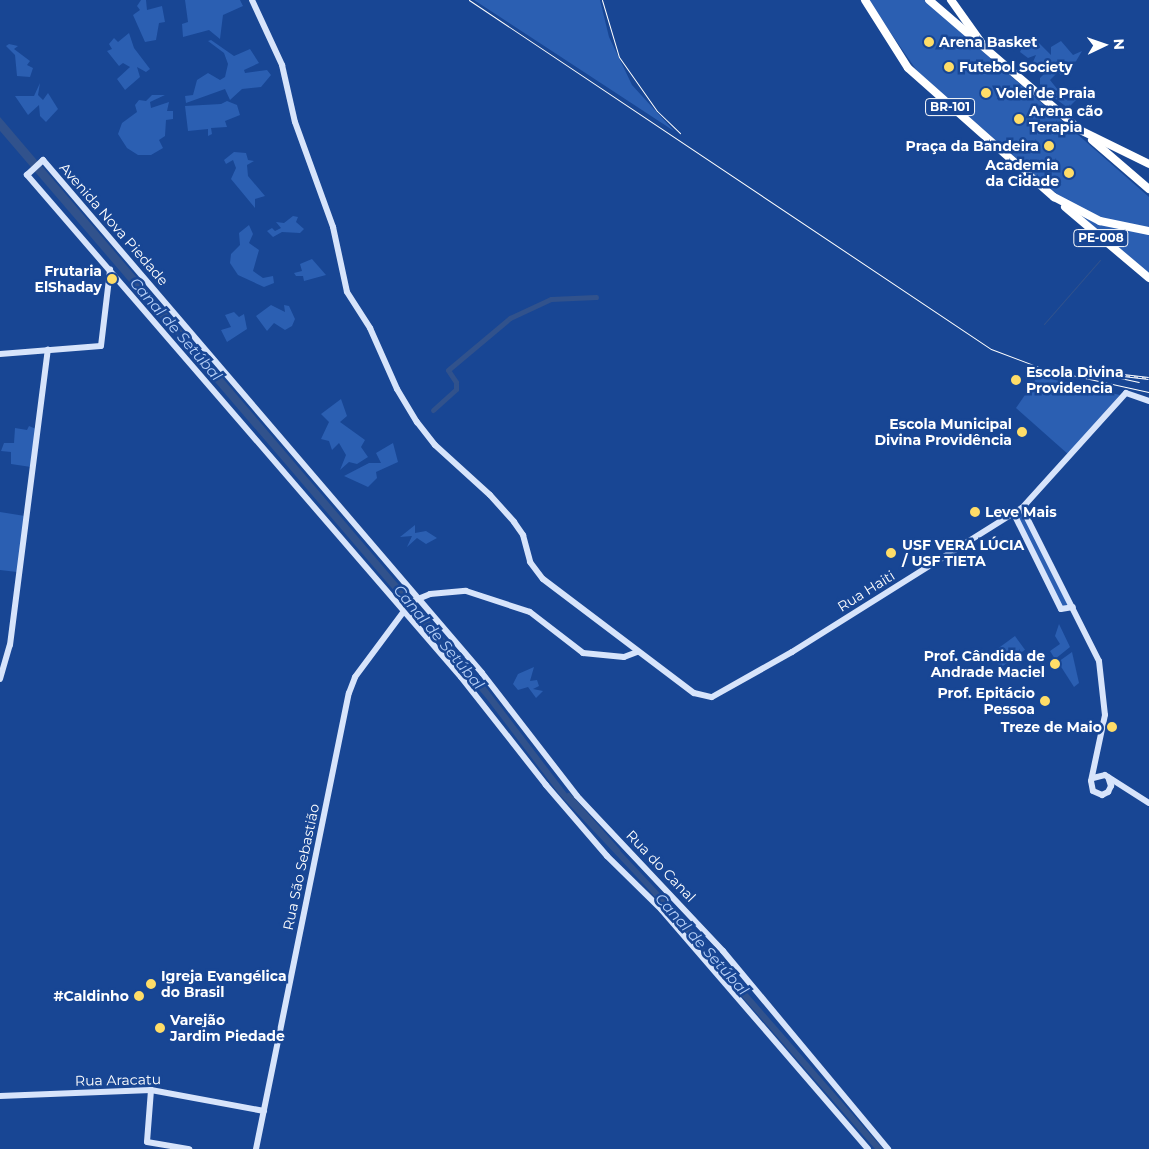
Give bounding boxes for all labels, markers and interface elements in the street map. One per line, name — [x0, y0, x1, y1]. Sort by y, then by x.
north arrow — [1079, 20, 1129, 70]
place label: Arena Basket — [939, 34, 1037, 50]
marker: Arena Basket — [923, 36, 935, 48]
text: N — [1110, 38, 1128, 50]
place label: Futebol Society — [959, 59, 1073, 75]
marker: Futebol Society — [943, 61, 955, 73]
place label: Volei de Praia — [996, 85, 1096, 101]
marker: Volei de Praia — [980, 87, 992, 99]
road number: BR-101 — [925, 98, 975, 116]
place label: Arena cão Terapia — [1029, 103, 1103, 136]
marker: Arena cão Terapia — [1013, 113, 1025, 125]
place label: Praça da Bandeira — [906, 138, 1039, 154]
marker: Praça da Bandeira — [1043, 140, 1055, 152]
place label: Academia da Cidade — [985, 157, 1059, 190]
street label: Avenida Nova Piedade — [56, 159, 172, 289]
marker: Academia da Cidade — [1063, 167, 1075, 179]
road number: PE-008 — [1072, 228, 1130, 248]
place label: Frutaria ElShaday — [35, 263, 102, 296]
marker: Frutaria ElShaday — [106, 273, 118, 285]
water label: Canal de Setúbal — [126, 274, 226, 384]
place label: Escola Divina Providencia — [1026, 364, 1124, 397]
marker: Escola Divina Providencia — [1010, 374, 1022, 386]
place label: Escola Municipal Divina Providência — [874, 416, 1012, 448]
marker: Escola Municipal Divina Providência — [1016, 426, 1028, 438]
place label: Leve Mais — [985, 504, 1057, 520]
marker: Leve Mais — [969, 506, 981, 518]
place label: USF VERA LÚCIA / USF TIETA — [902, 537, 1024, 570]
marker: USF VERA LÚCIA / USF TIETA — [884, 546, 898, 560]
street label: Rua Haiti — [834, 567, 898, 615]
water label: Canal de Setúbal — [390, 581, 488, 693]
place label: Prof. Cândida de Andrade Maciel — [924, 648, 1045, 680]
marker: Prof. Cândida de Andrade Maciel — [1049, 658, 1061, 670]
place label: Prof. Epitácio Pessoa — [937, 685, 1035, 718]
marker: Prof. Epitácio Pessoa — [1039, 695, 1051, 707]
place label: Treze de Maio — [1001, 719, 1102, 735]
marker: Treze de Maio — [1106, 721, 1118, 733]
street label: Rua São Sebastião — [279, 802, 323, 932]
street label: Rua do Canal — [623, 827, 699, 905]
water label: Canal de Setúbal — [652, 889, 752, 999]
place label: Igreja Evangélica do Brasil — [161, 968, 287, 1000]
marker: Igreja Evangélica do Brasil — [145, 978, 157, 990]
place label: #Caldinho — [54, 988, 129, 1004]
marker: #Caldinho — [133, 990, 145, 1002]
place label: Varejão Jardim Piedade — [170, 1012, 285, 1044]
marker: Varejão Jardim Piedade — [154, 1022, 166, 1034]
street label: Rua Aracatu — [75, 1071, 161, 1089]

